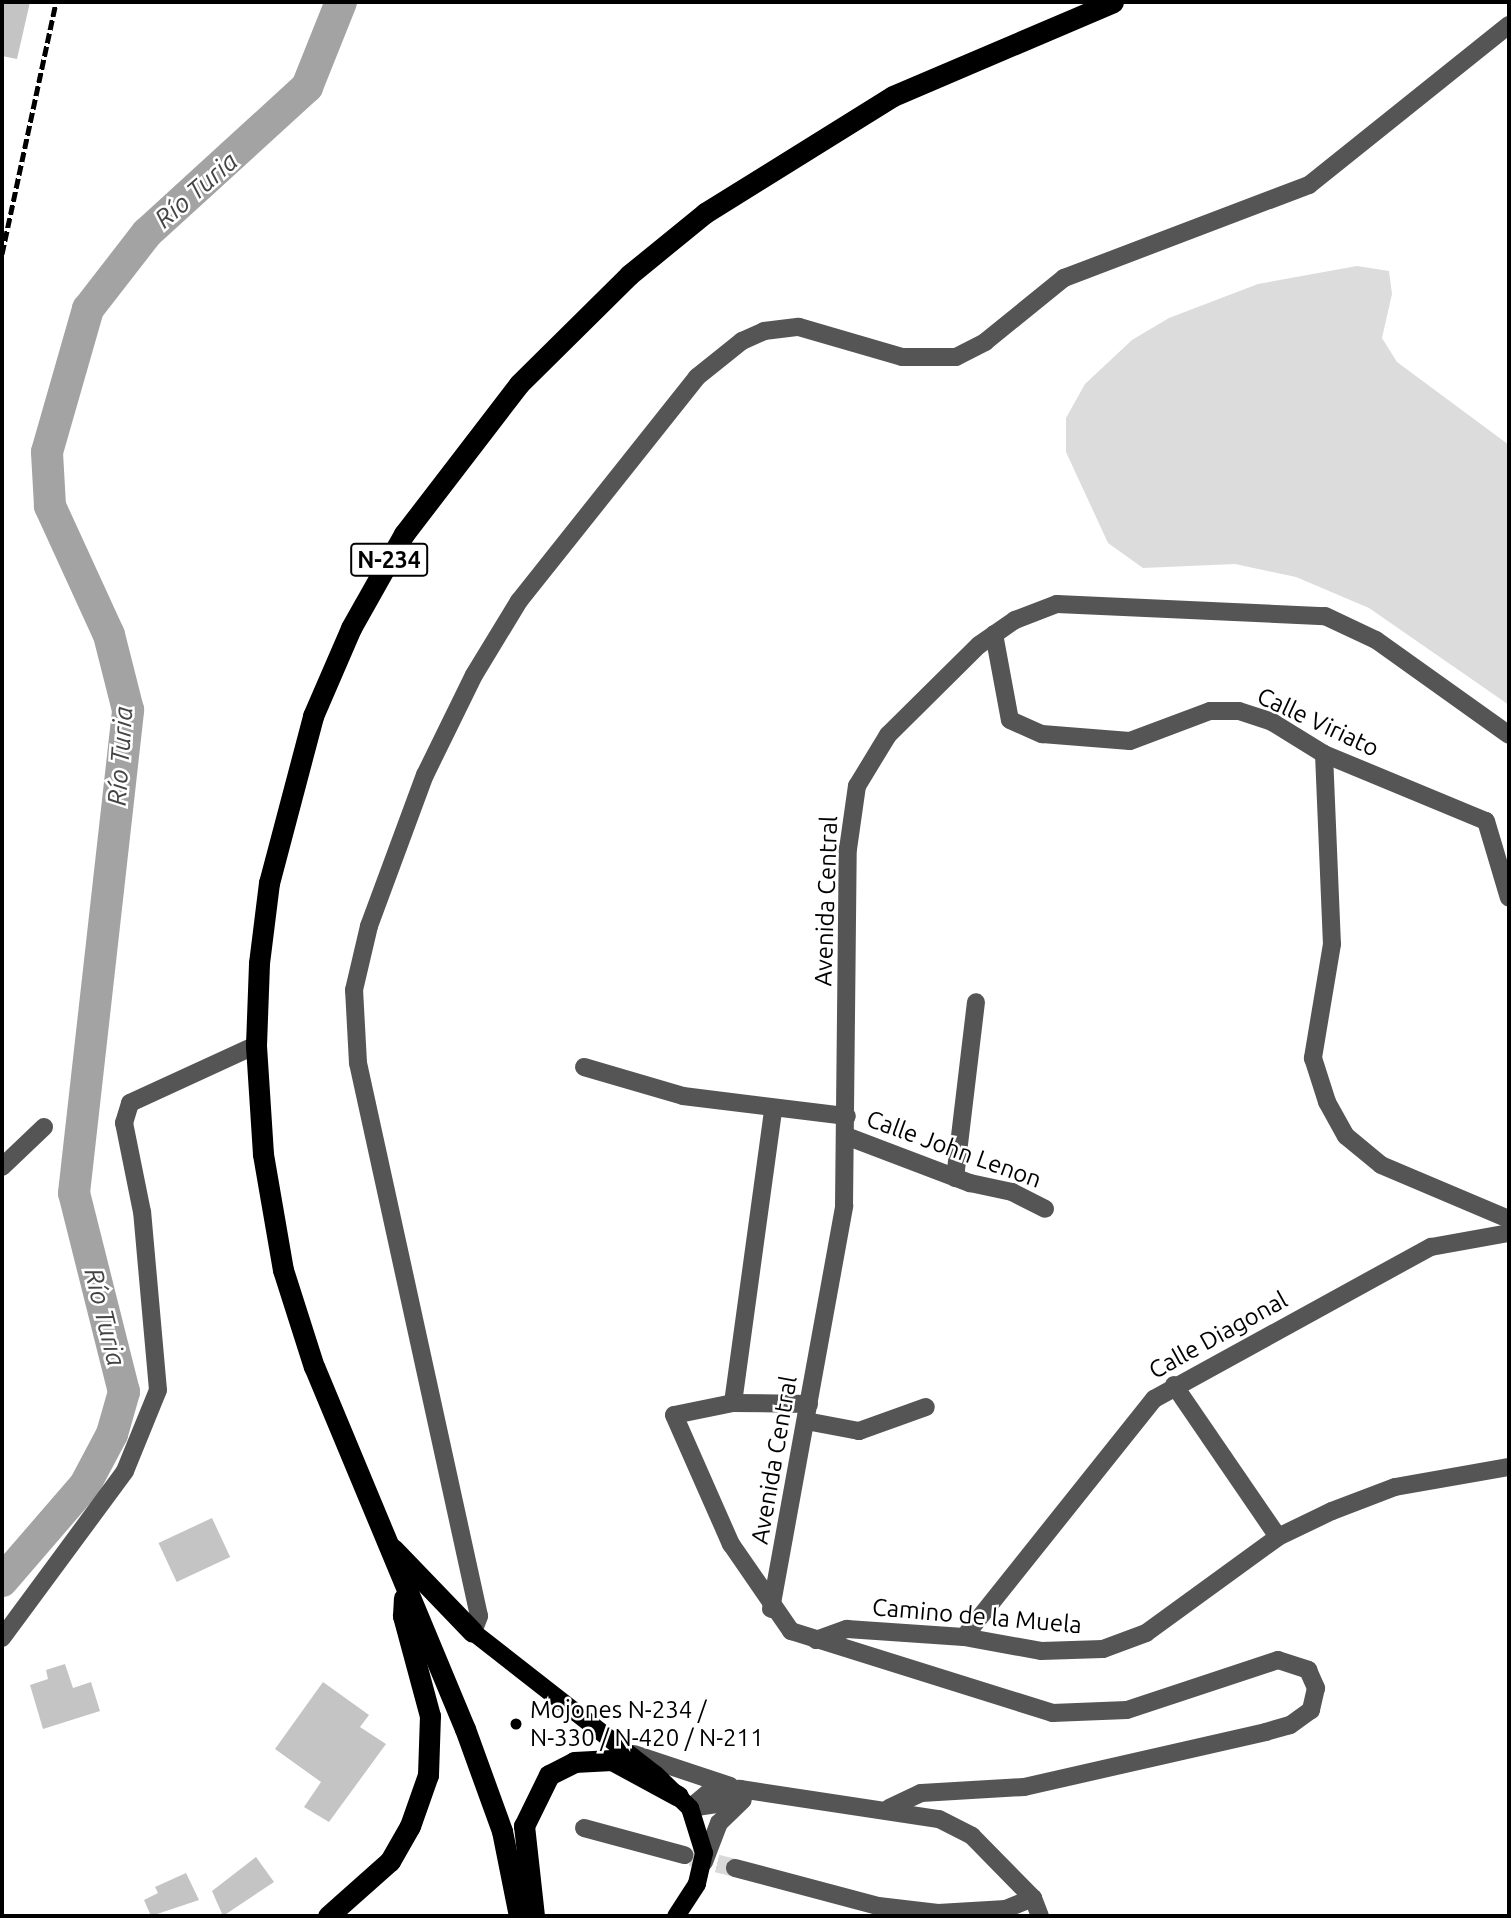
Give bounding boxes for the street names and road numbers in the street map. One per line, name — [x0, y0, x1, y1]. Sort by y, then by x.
road number: N-234 — [349, 540, 429, 580]
street label: Calle Viriato — [1253, 681, 1383, 763]
street label: Avenida Central — [809, 815, 843, 987]
street label: Calle John Lenon — [863, 1104, 1045, 1194]
street label: Calle Diagonal — [1144, 1285, 1292, 1385]
street label: Avenida Central — [745, 1374, 803, 1546]
street label: Camino de la Muela — [871, 1592, 1083, 1640]

